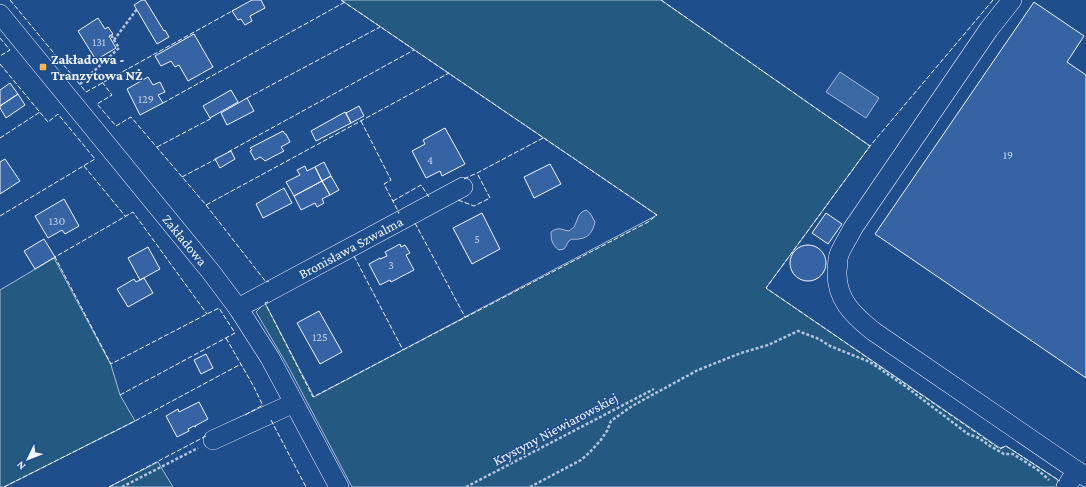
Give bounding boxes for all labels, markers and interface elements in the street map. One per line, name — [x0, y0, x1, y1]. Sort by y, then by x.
house number: 131 — [92, 35, 106, 49]
place label: Zakładowa - Tranzytowa NŻ — [51, 51, 143, 83]
marker: Zakładowa - Tranzytowa NŻ — [38, 62, 48, 72]
house number: 129 — [138, 92, 154, 106]
house number: 19 — [1003, 148, 1013, 162]
house number: 4 — [427, 153, 433, 167]
street label: Zakładowa — [159, 211, 211, 269]
street label: Bronisława Szwalma — [296, 213, 406, 282]
house number: 130 — [49, 214, 65, 228]
house number: 5 — [474, 232, 480, 246]
house number: 3 — [388, 258, 394, 272]
house number: 125 — [312, 330, 328, 344]
street label: Krystyny Niewiarowskiej — [490, 389, 621, 470]
north arrow — [8, 439, 48, 479]
text: N — [13, 459, 28, 473]

